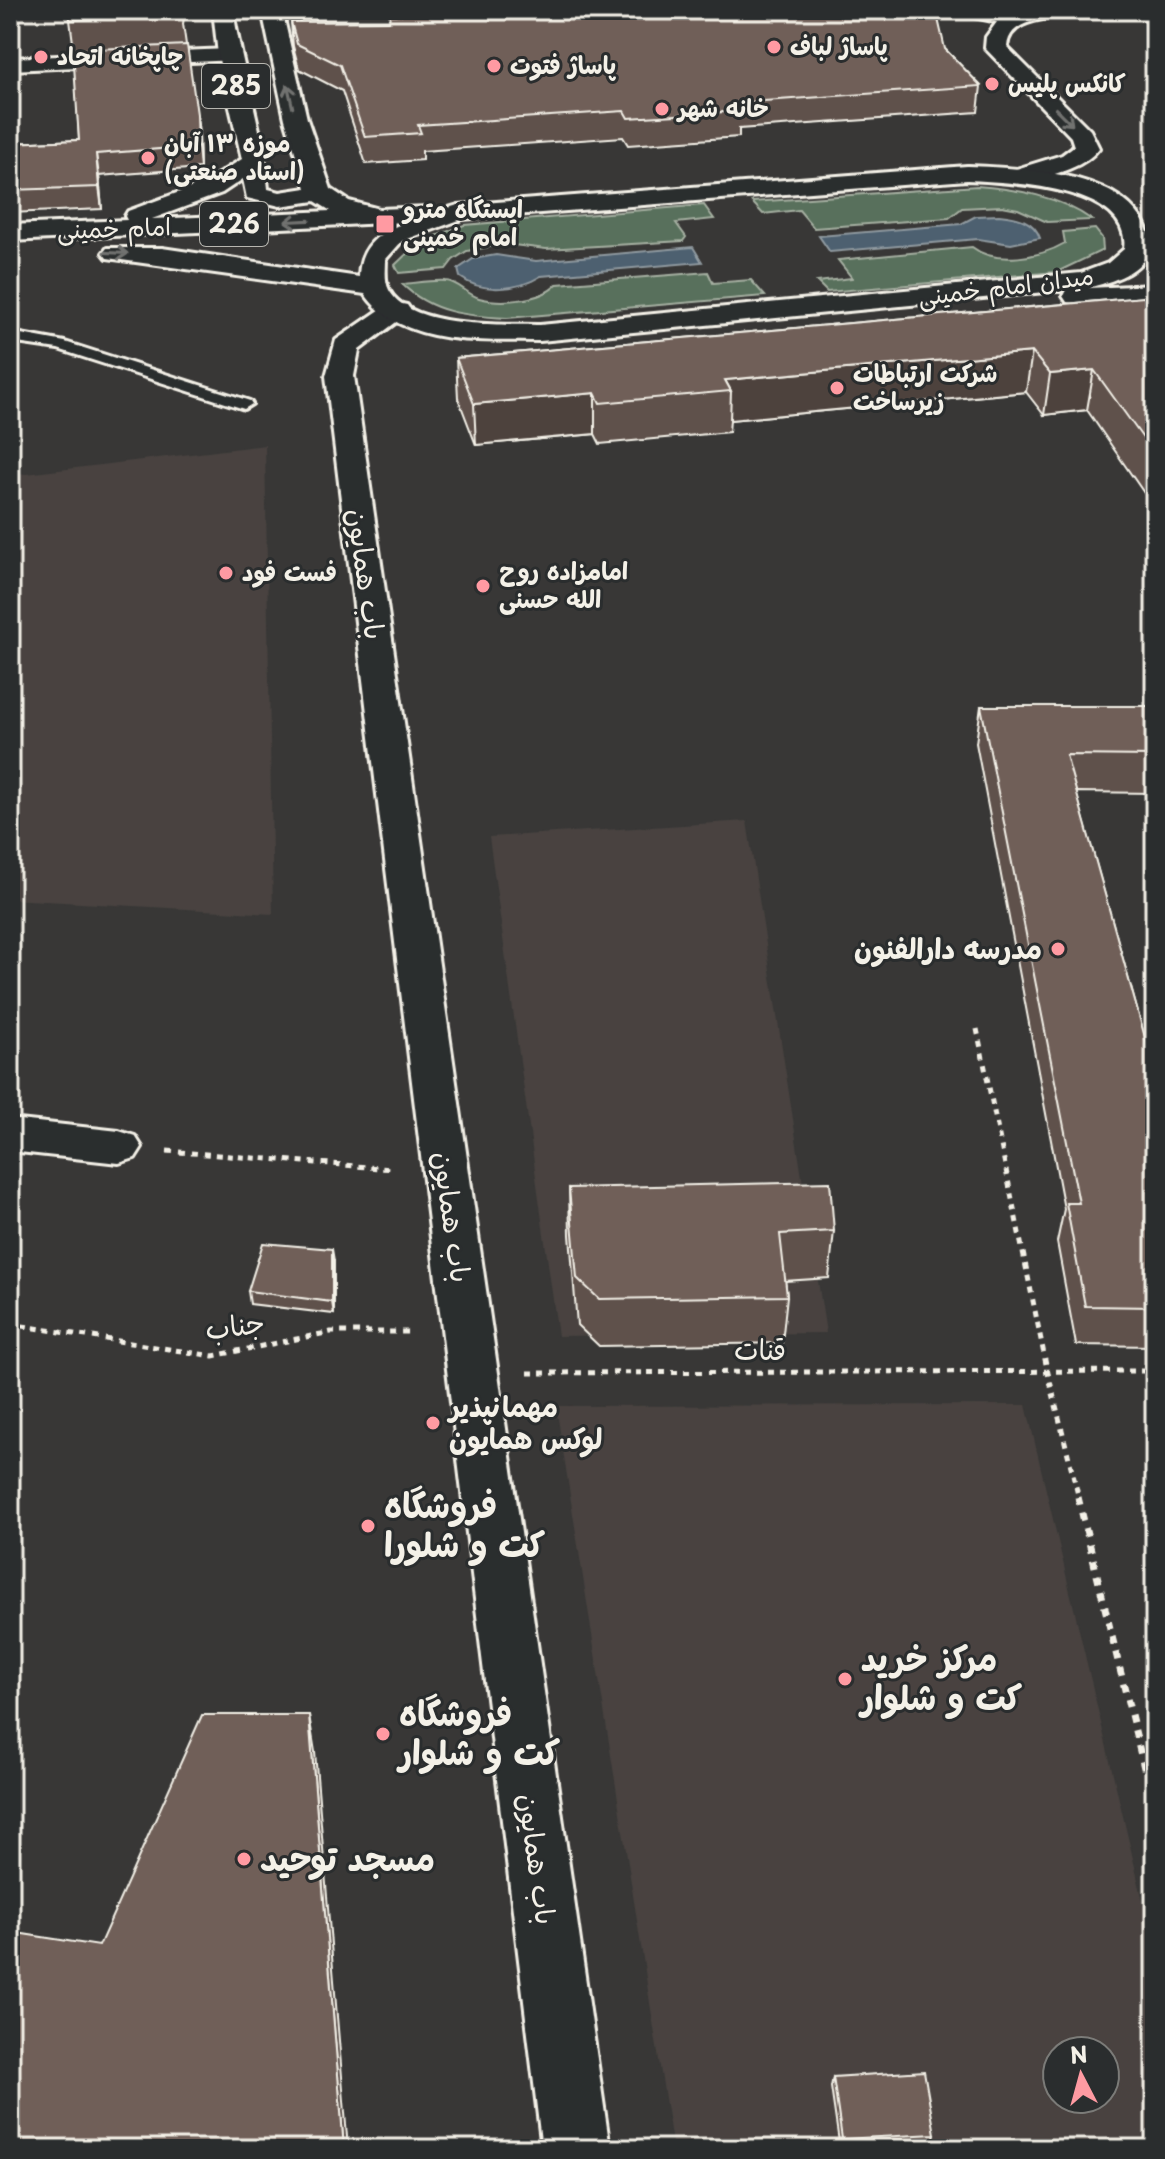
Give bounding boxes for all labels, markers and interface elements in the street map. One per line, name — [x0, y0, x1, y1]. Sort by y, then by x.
place label: پاساژ لباف — [790, 27, 888, 63]
place label: چاپخانه اتحاد — [57, 37, 183, 73]
marker: پاساژ لباف — [765, 38, 783, 56]
place label: پاساژ فتوت — [510, 46, 616, 82]
marker: چاپخانه اتحاد — [32, 48, 50, 66]
marker: پاساژ فتوت — [485, 57, 503, 75]
road number: 285 — [202, 64, 270, 108]
place label: کانکس پلیس — [1008, 64, 1126, 100]
marker: کانکس پلیس — [983, 75, 1001, 93]
one-way arrow — [282, 84, 297, 109]
place label: خانه شهر — [676, 89, 769, 125]
marker: خانه شهر — [653, 100, 671, 118]
one-way arrow — [1054, 107, 1073, 126]
place label: موزه ۱۳ آبان (استاد صنعتی) — [164, 124, 305, 188]
marker: موزه ۱۳ آبان (استاد صنعتی) — [139, 149, 157, 167]
place label: ایستگاه مترو امام خمینی — [401, 190, 523, 256]
road number: 226 — [200, 202, 268, 246]
street label: امام خمینی — [56, 207, 172, 249]
marker: ایستگاه مترو امام خمینی — [374, 213, 396, 235]
one-way arrow — [284, 214, 311, 229]
one-way arrow — [102, 246, 129, 261]
street label: میدان امام خمینی — [916, 256, 1096, 316]
place label: شرکت ارتباطات زیرساخت — [853, 354, 997, 418]
marker: شرکت ارتباطات زیرساخت — [828, 379, 846, 397]
street label: باب همایون — [337, 505, 398, 642]
place label: امامزاده روح الله حسنی — [499, 552, 628, 616]
place label: فست فود — [242, 553, 337, 589]
marker: فست فود — [217, 564, 235, 582]
marker: امامزاده روح الله حسنی — [474, 577, 492, 595]
place label: مدرسه دارالفنون — [854, 926, 1042, 969]
marker: مدرسه دارالفنون — [1049, 940, 1067, 958]
street label: باب همایون — [423, 1148, 484, 1285]
street label: جناب — [203, 1300, 267, 1349]
street label: قنات — [734, 1327, 786, 1370]
place label: مهمانپذیر لوکس همایون — [446, 1384, 603, 1459]
marker: مهمانپذیر لوکس همایون — [424, 1414, 442, 1432]
place label: فروشگاه کت و شلورا — [384, 1478, 545, 1569]
marker: فروشگاه کت و شلورا — [359, 1517, 377, 1535]
place label: مرکز خرید کت و شلوار — [858, 1631, 1022, 1722]
marker: مرکز خرید کت و شلوار — [836, 1670, 854, 1688]
place label: فروشگاه کت و شلوار — [396, 1686, 560, 1777]
marker: فروشگاه کت و شلوار — [374, 1725, 392, 1743]
street label: باب همایون — [508, 1790, 569, 1927]
place label: مسجد توحید — [260, 1831, 435, 1883]
marker: مسجد توحید — [235, 1850, 253, 1868]
north arrow — [1041, 2035, 1121, 2115]
text: N — [1068, 2036, 1089, 2071]

